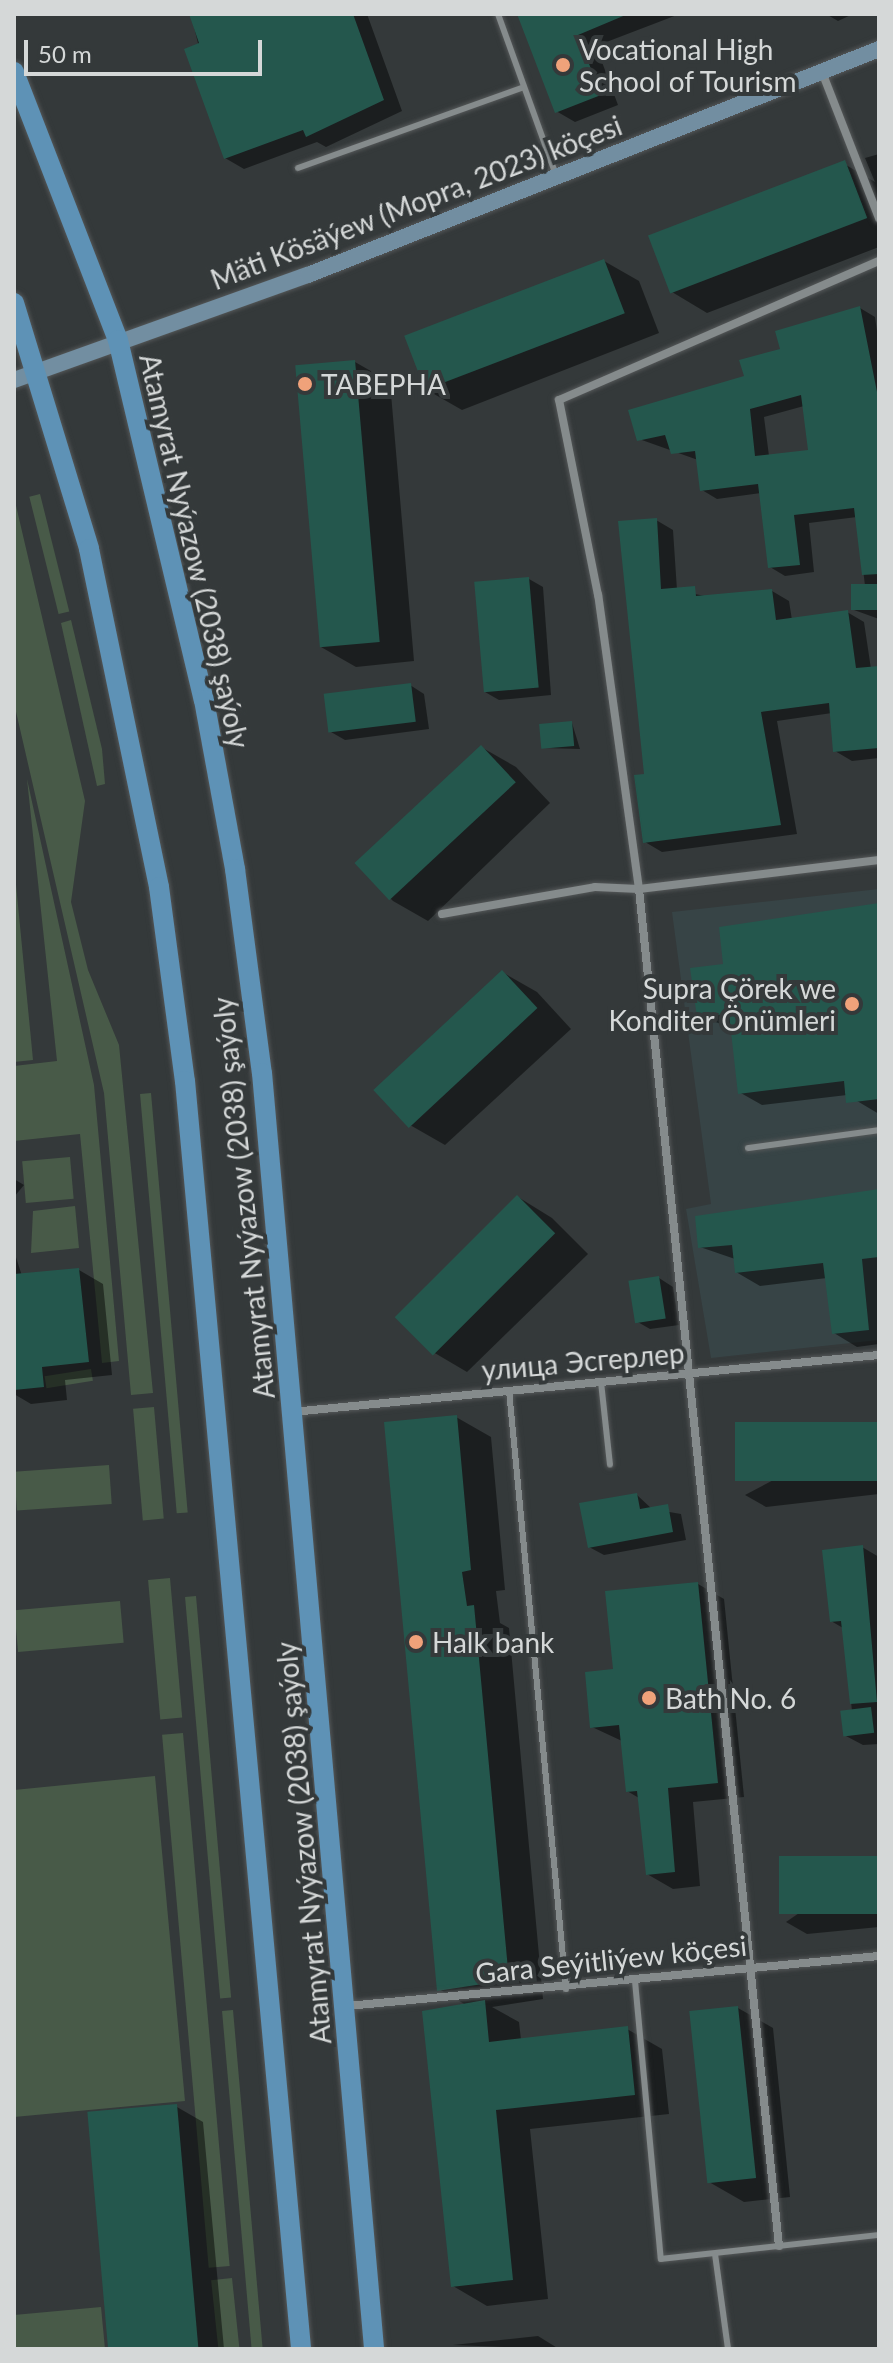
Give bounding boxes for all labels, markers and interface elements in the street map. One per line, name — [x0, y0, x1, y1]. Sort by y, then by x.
scale bar — [28, 24, 266, 74]
place label: Vocational High School of Tourism — [579, 32, 798, 98]
text: 50 m — [38, 39, 92, 68]
marker: Vocational High School of Tourism — [554, 56, 572, 74]
street label: Mäti Kösäýew (Mopra, 2023) köçesi — [205, 108, 627, 296]
street label: Atamyrat Nyýazow (2038) şaýoly — [133, 350, 257, 752]
place label: ТАВЕРНА — [321, 367, 446, 401]
marker: ТАВЕРНА — [296, 375, 314, 393]
place label: Supra Çörek we Konditer Önümleri — [608, 971, 836, 1037]
street label: Atamyrat Nyýazow (2038) şaýoly — [205, 995, 281, 1401]
marker: Supra Çörek we Konditer Önümleri — [843, 995, 861, 1013]
street label: улица Эсгерлер — [480, 1335, 686, 1387]
place label: Halk bank — [432, 1625, 554, 1659]
marker: Halk bank — [407, 1633, 425, 1651]
street label: Atamyrat Nyýazow (2038) şaýoly — [269, 1640, 337, 2046]
place label: Bath No. 6 — [665, 1681, 796, 1715]
marker: Bath No. 6 — [640, 1689, 658, 1707]
street label: Gara Seýitliýew köçesi — [473, 1928, 749, 1990]

